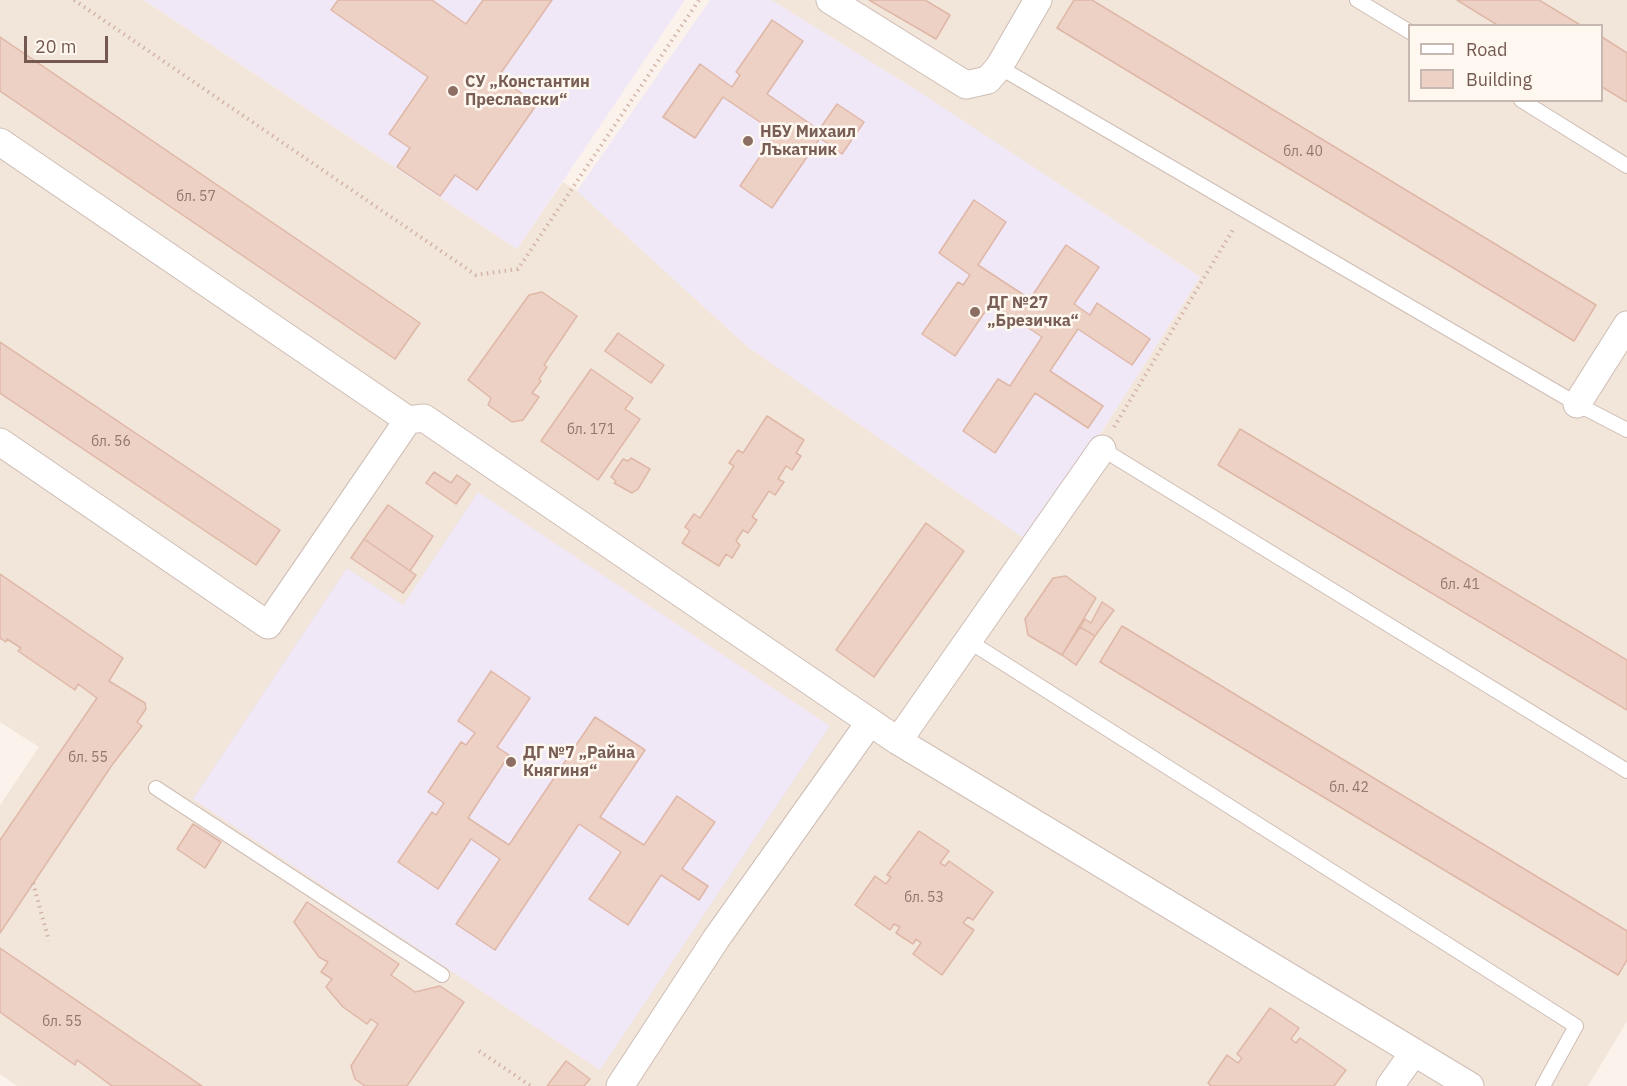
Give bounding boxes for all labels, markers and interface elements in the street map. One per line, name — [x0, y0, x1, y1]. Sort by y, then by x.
scale bar — [27, 24, 111, 62]
legend — [1408, 24, 1603, 102]
text: 20 m — [35, 35, 77, 58]
text: Road — [1466, 38, 1507, 61]
text: Building — [1466, 68, 1532, 91]
place label: СУ „Константин Преславски“ — [465, 72, 590, 110]
marker: СУ „Константин Преславски“ — [446, 84, 460, 98]
place label: НБУ Михаил Лъкатник — [760, 122, 856, 160]
marker: НБУ Михаил Лъкатник — [741, 134, 755, 148]
house number: бл. 40 — [1283, 144, 1323, 160]
house number: бл. 57 — [176, 189, 216, 205]
place label: ДГ №27 „Брезичка“ — [987, 293, 1079, 331]
marker: ДГ №27 „Брезичка“ — [968, 305, 982, 319]
house number: бл. 171 — [567, 422, 615, 438]
house number: бл. 56 — [91, 434, 131, 450]
house number: бл. 41 — [1440, 577, 1480, 593]
place label: ДГ №7 „Райна Княгиня“ — [523, 743, 635, 781]
house number: бл. 55 — [68, 750, 108, 766]
marker: ДГ №7 „Райна Княгиня“ — [504, 755, 518, 769]
house number: бл. 42 — [1329, 780, 1369, 796]
house number: бл. 53 — [904, 890, 944, 906]
house number: бл. 55 — [42, 1014, 82, 1030]

